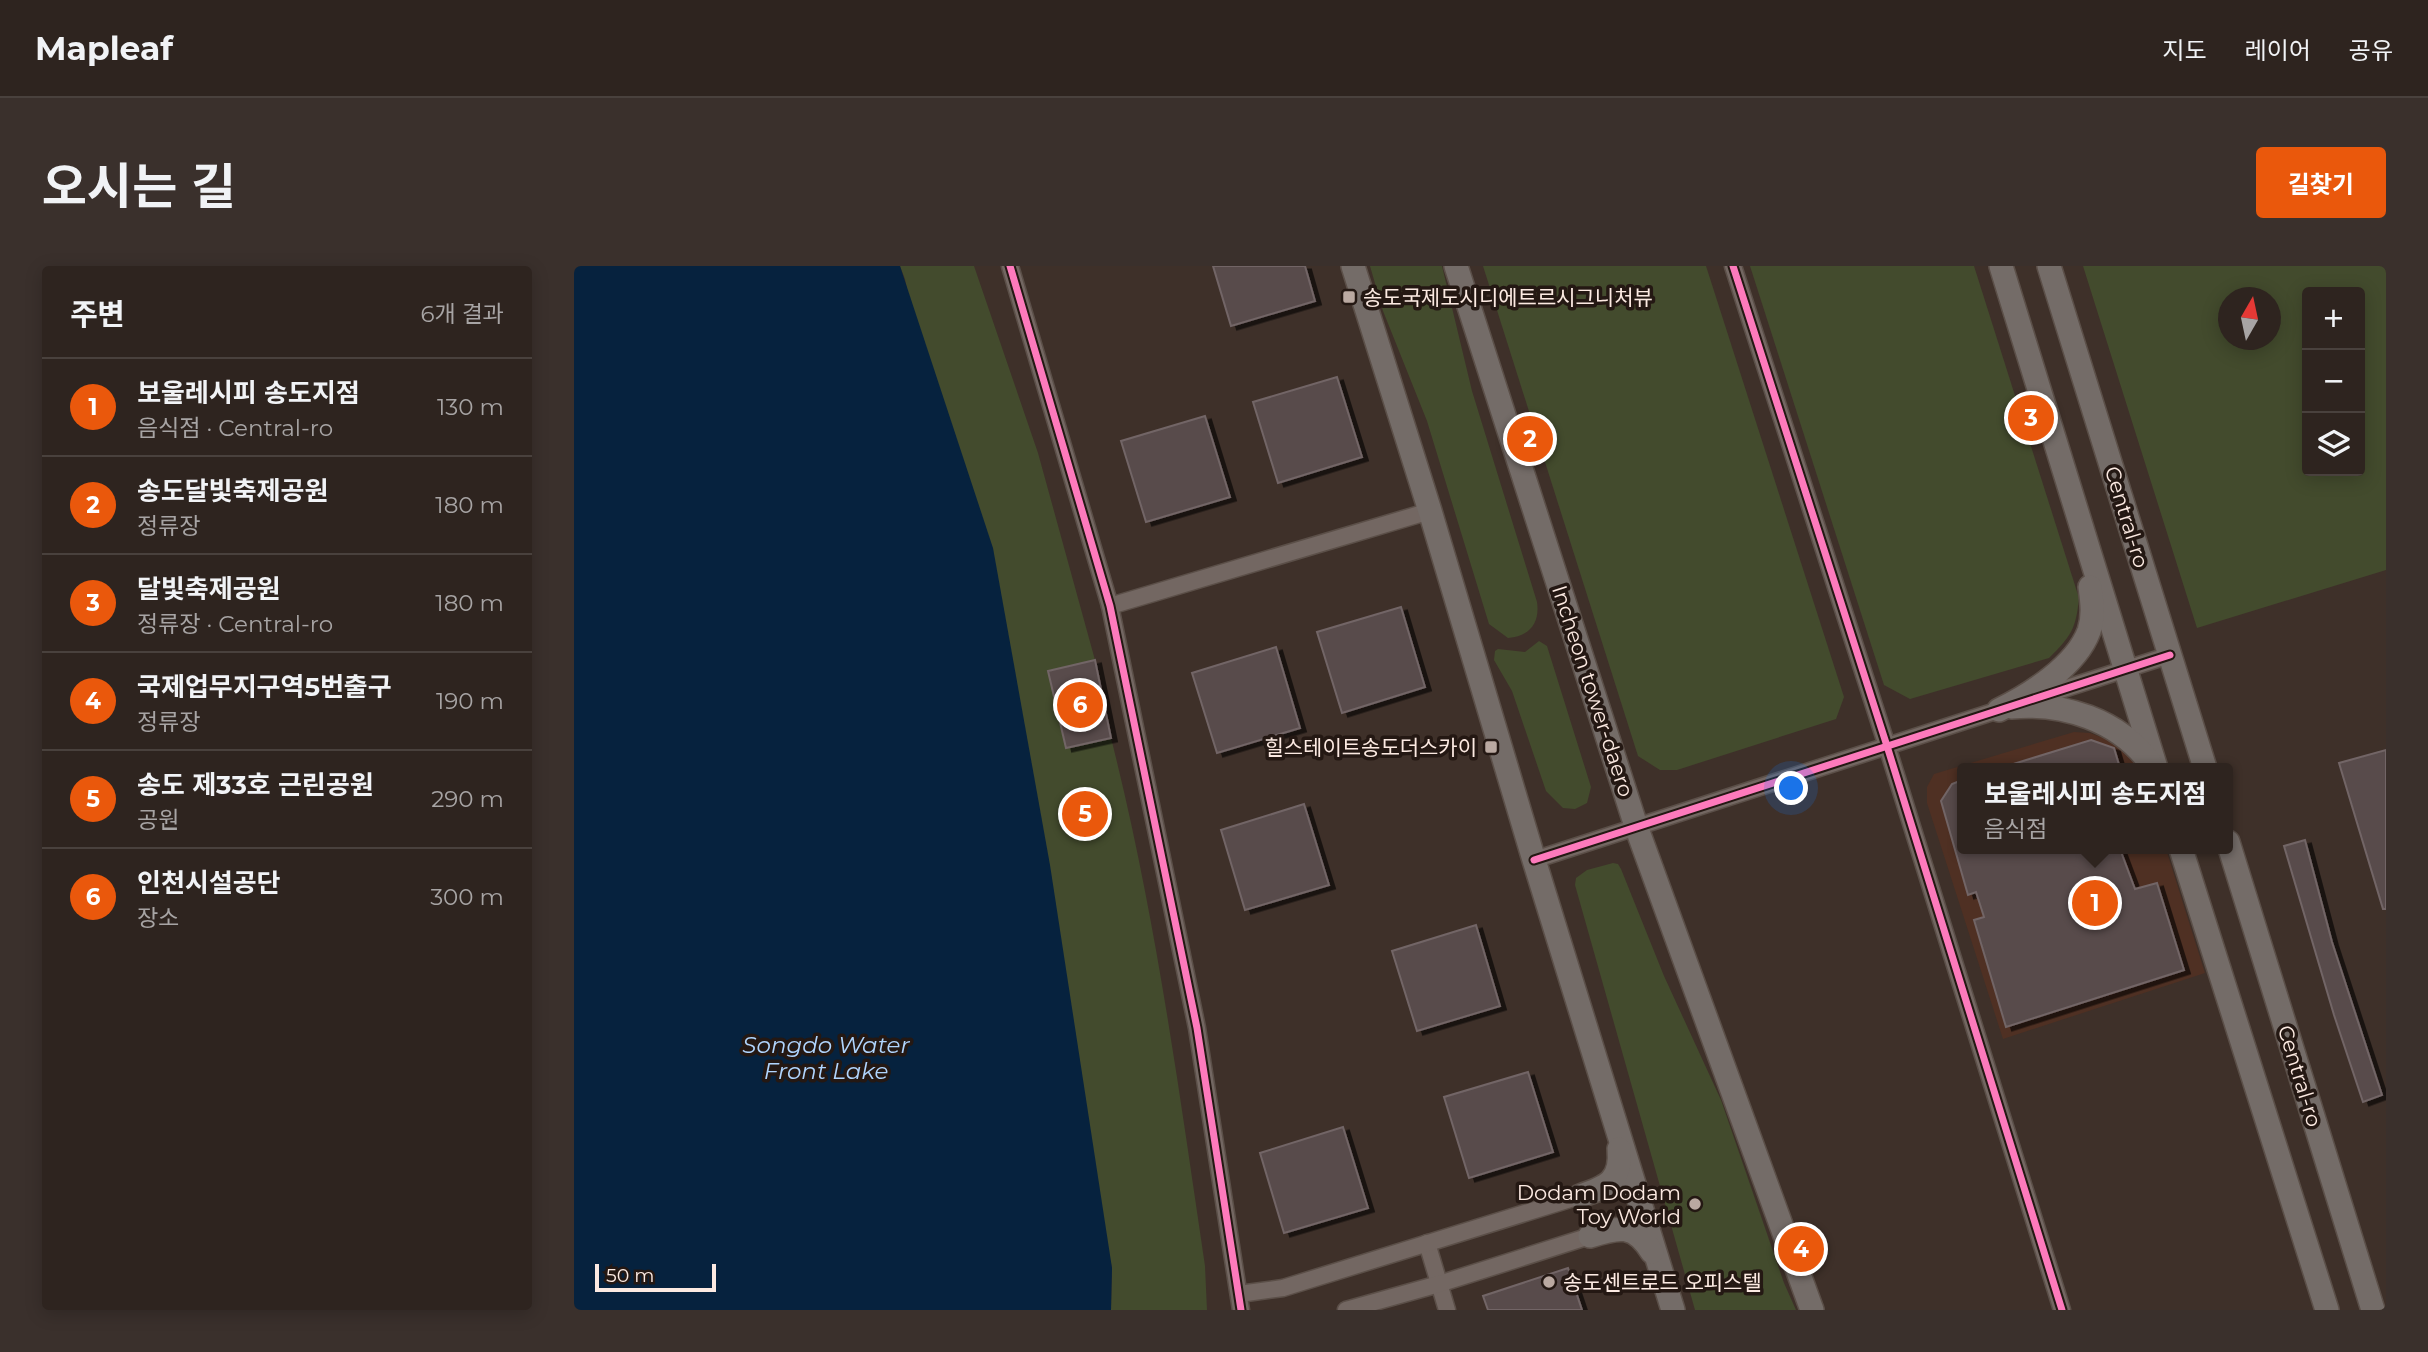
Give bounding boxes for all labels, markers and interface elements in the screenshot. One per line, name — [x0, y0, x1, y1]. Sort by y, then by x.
text: Mapleaf — [35, 28, 173, 68]
text: 지도 — [2162, 36, 2207, 65]
text: 레이어 — [2245, 36, 2311, 65]
text: 공유 — [2349, 36, 2393, 65]
button: 길찾기 — [2256, 147, 2386, 218]
text: 오시는 길 — [42, 157, 236, 216]
place label: 송도국제도시디에트르시그니처뷰 — [1363, 285, 1653, 310]
north arrow — [2218, 287, 2281, 350]
map controls — [2302, 287, 2365, 476]
button: + — [2302, 287, 2365, 350]
marker: 송도국제도시디에트르시그니처뷰 — [1341, 289, 1357, 305]
text: 주변 — [70, 296, 125, 333]
text: 6개 결과 — [420, 300, 504, 328]
button: − — [2302, 350, 2365, 413]
text: 보울레시피 송도지점 — [137, 377, 360, 409]
pin: 3 — [2008, 392, 2054, 444]
text: 1 — [88, 393, 98, 421]
text: 130 m — [437, 393, 504, 421]
pin: 2 — [1507, 413, 1553, 465]
button: layers — [2302, 413, 2365, 476]
text: 음식점 · Central-ro — [137, 414, 333, 442]
street label: Central-ro — [2100, 463, 2154, 571]
text: 송도달빛축제공원 — [137, 475, 328, 507]
text: 2 — [86, 491, 100, 519]
text: 180 m — [435, 491, 504, 519]
text: 정류장 — [137, 512, 200, 540]
text: 달빛축제공원 — [137, 573, 281, 605]
street label: Incheon tower-daero — [1547, 582, 1639, 800]
text: 3 — [86, 589, 100, 617]
text: 180 m — [435, 589, 504, 617]
text: 정류장 · Central-ro — [137, 610, 333, 638]
text: 국제업무지구역5번출구 — [137, 671, 392, 703]
pin: 6 — [1057, 679, 1103, 731]
text: 4 — [85, 687, 101, 715]
text: 190 m — [436, 687, 504, 715]
text: 정류장 — [137, 708, 200, 736]
place label: 힐스테이트송도더스카이 — [1264, 735, 1477, 760]
marker: 힐스테이트송도더스카이 — [1483, 739, 1499, 755]
popup — [1957, 763, 2233, 854]
text: 송도 제33호 근린공원 — [137, 769, 374, 801]
your location — [1774, 771, 1808, 805]
text: 보울레시피 송도지점 — [1984, 778, 2206, 810]
text: 5 — [86, 785, 100, 813]
text: 290 m — [431, 785, 504, 813]
pin: 5 — [1062, 788, 1108, 840]
text: 공원 — [137, 806, 179, 834]
text: 음식점 — [1984, 815, 2047, 843]
text: 인천시설공단 — [137, 867, 281, 899]
pin: 1 — [2072, 877, 2118, 929]
text: 6 — [86, 883, 100, 911]
text: 300 m — [430, 883, 504, 911]
text: 장소 — [137, 904, 179, 932]
street label: Central-ro — [2273, 1022, 2327, 1130]
water label: Songdo Water Front Lake — [742, 1031, 910, 1085]
place label: Dodam Dodam Toy World — [1517, 1180, 1681, 1229]
marker: Dodam Dodam Toy World — [1687, 1196, 1703, 1212]
pin: 4 — [1778, 1223, 1824, 1275]
scale bar — [595, 1261, 716, 1293]
text: 50 m — [606, 1264, 654, 1287]
place label: 송도센트로드 오피스텔 — [1563, 1270, 1762, 1295]
marker: 송도센트로드 오피스텔 — [1541, 1274, 1557, 1290]

